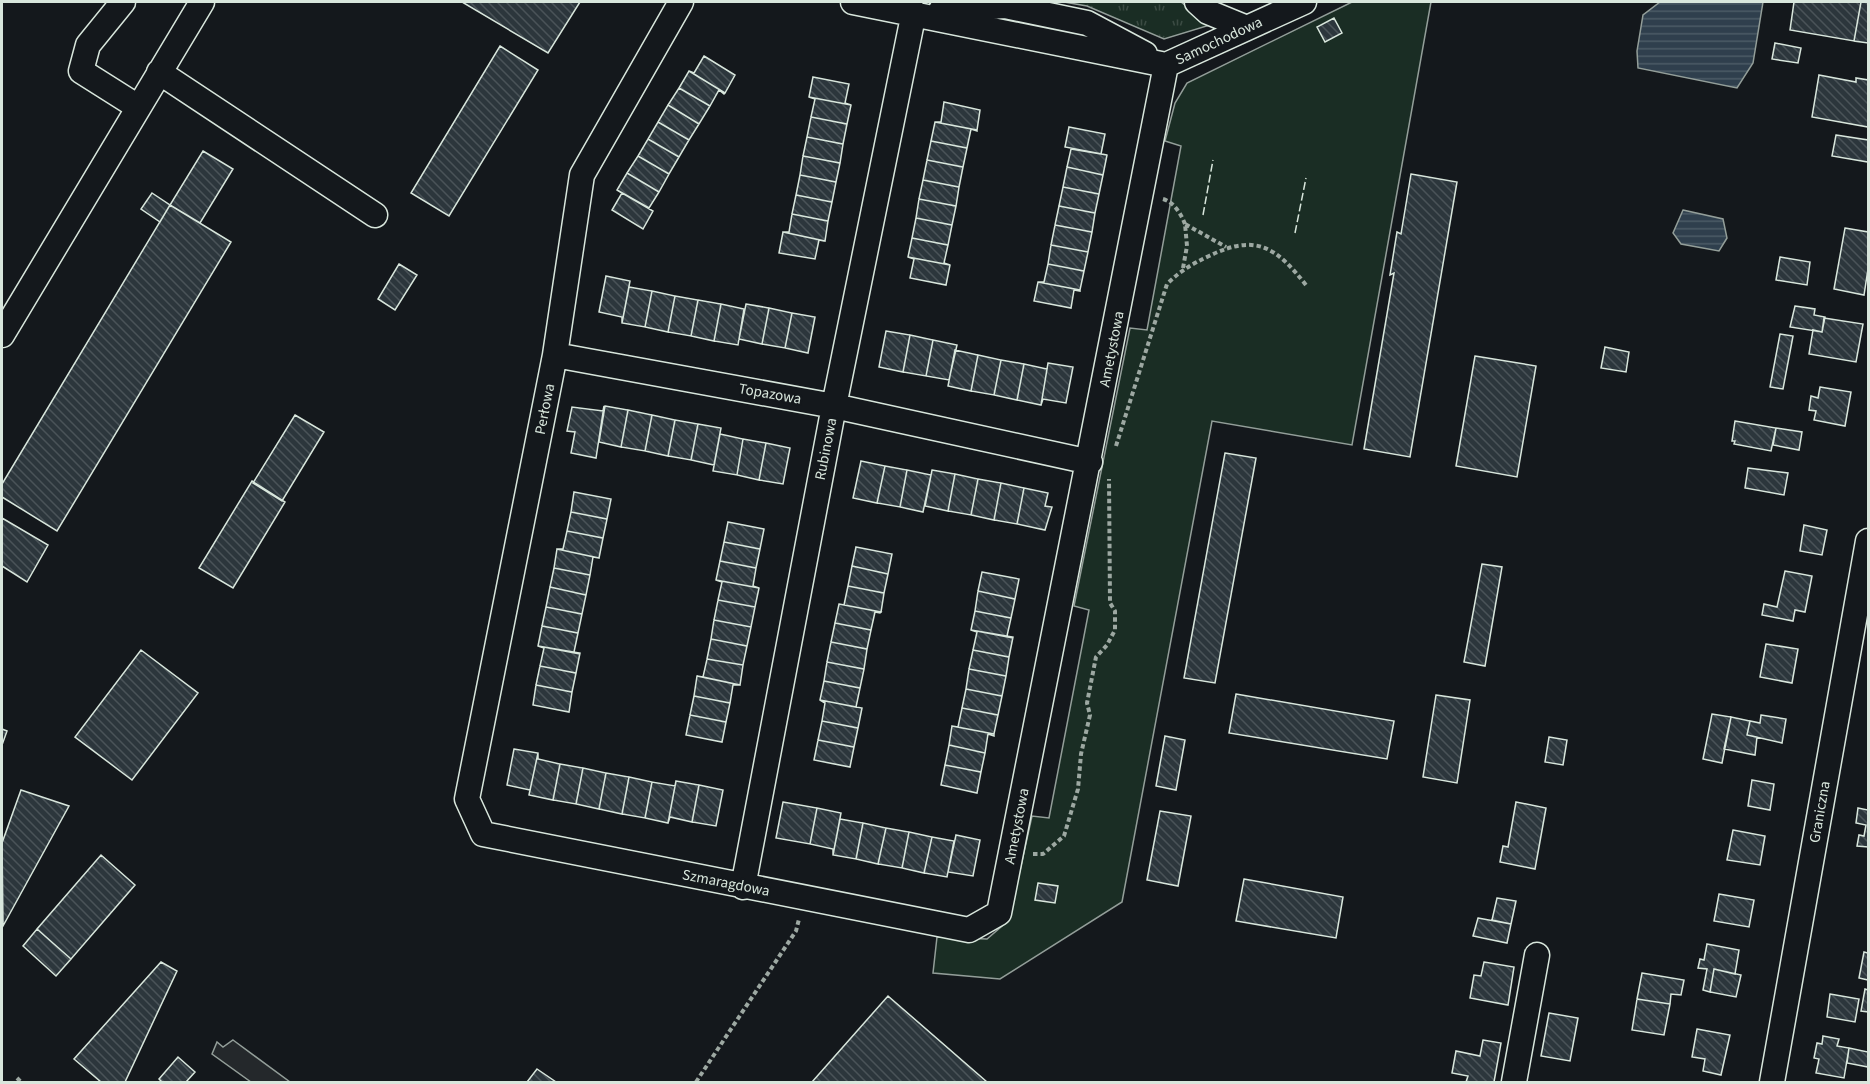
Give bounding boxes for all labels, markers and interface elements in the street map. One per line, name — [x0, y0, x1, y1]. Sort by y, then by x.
street label: Samochodowa — [1172, 12, 1266, 70]
street label: Ametystowa — [1094, 309, 1130, 389]
street label: Topazowa — [737, 378, 803, 410]
street label: Perłowa — [530, 382, 560, 436]
street label: Rubinowa — [810, 416, 842, 482]
street label: Graniczna — [1804, 779, 1836, 845]
street label: Ametystowa — [999, 786, 1035, 866]
street label: Szmaragdowa — [680, 864, 772, 902]

